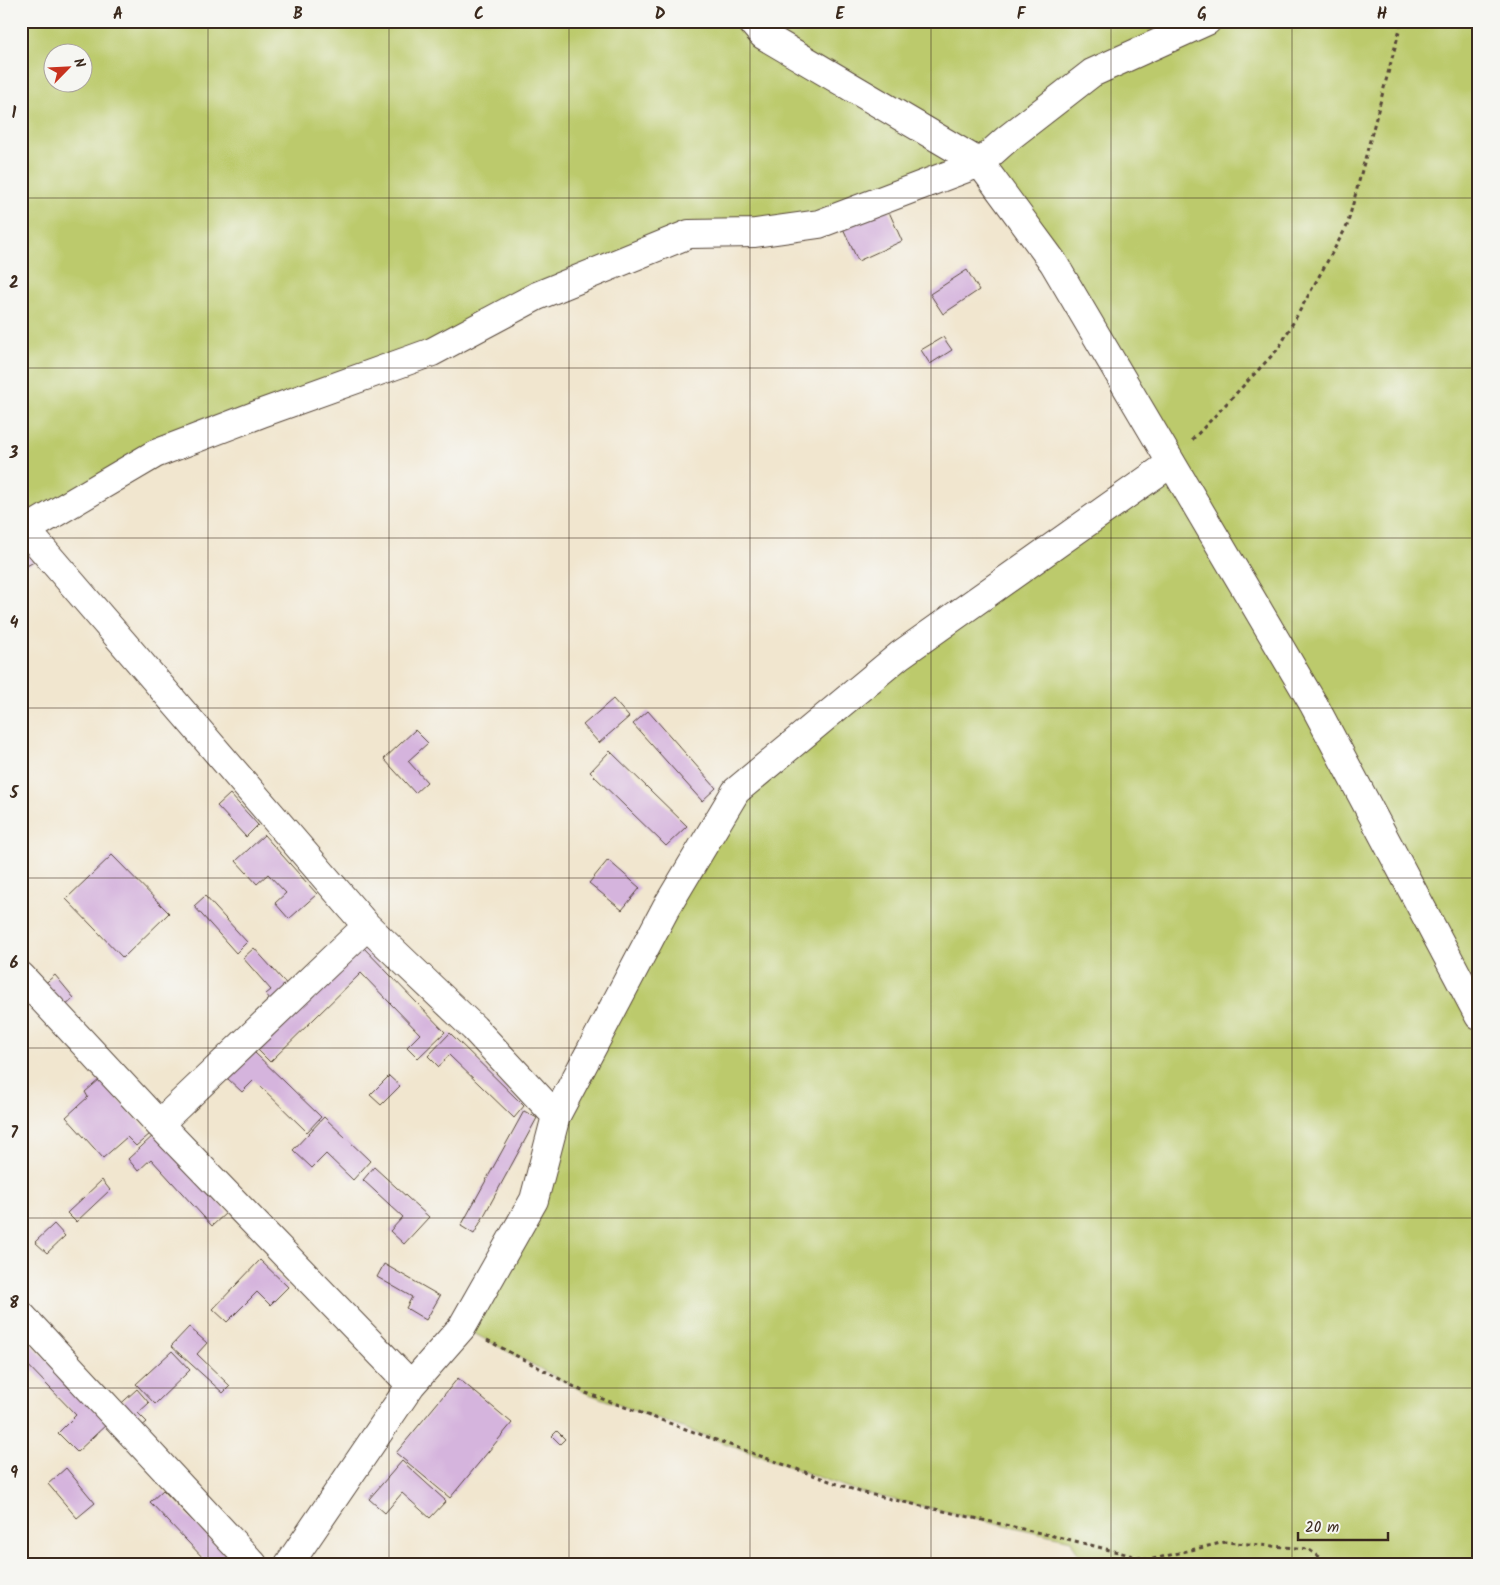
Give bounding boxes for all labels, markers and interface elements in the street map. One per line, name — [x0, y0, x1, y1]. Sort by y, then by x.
text: A — [113, 2, 123, 27]
text: B — [293, 2, 303, 27]
text: C — [474, 2, 484, 27]
text: D — [655, 2, 666, 27]
text: E — [836, 2, 846, 27]
text: F — [1017, 2, 1027, 27]
text: G — [1197, 2, 1207, 27]
text: H — [1377, 2, 1387, 27]
north arrow — [42, 42, 92, 92]
text: N — [67, 55, 91, 72]
text: 1 — [12, 101, 17, 126]
text: 2 — [9, 271, 19, 296]
text: 3 — [9, 441, 19, 466]
text: 4 — [10, 611, 19, 636]
text: 5 — [9, 781, 20, 806]
text: 6 — [10, 951, 19, 976]
text: 7 — [10, 1121, 18, 1146]
text: 8 — [9, 1291, 19, 1316]
text: 9 — [10, 1461, 18, 1486]
scale bar — [1298, 1510, 1388, 1542]
text: 20 m — [1305, 1516, 1339, 1540]

